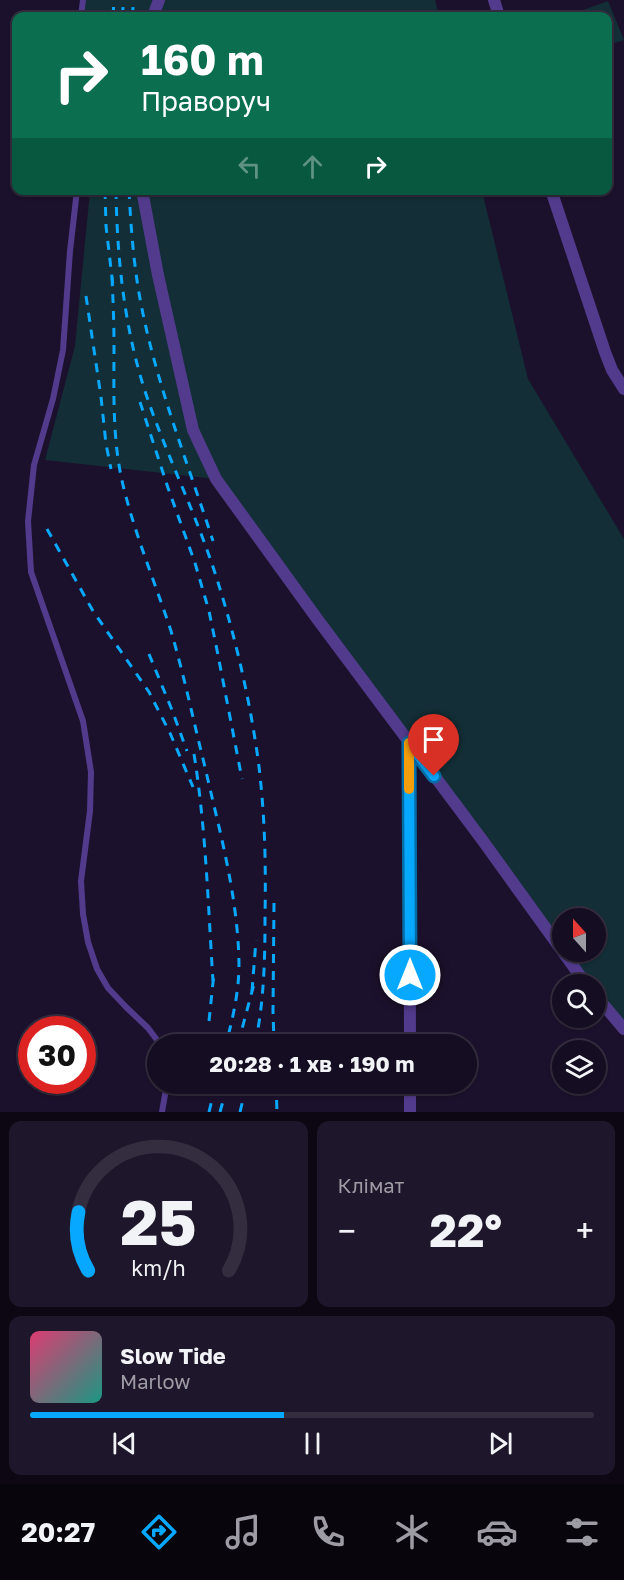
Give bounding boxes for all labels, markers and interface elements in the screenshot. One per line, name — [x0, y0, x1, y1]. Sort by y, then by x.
text: 160 m — [141, 34, 264, 84]
icon: right — [42, 36, 120, 114]
text: Праворуч — [141, 85, 271, 117]
icon: left — [233, 150, 266, 183]
icon: ahead — [296, 150, 329, 183]
icon: right — [359, 150, 392, 183]
pin — [408, 714, 459, 776]
icon: arrive — [417, 723, 450, 756]
north arrow — [552, 908, 606, 962]
map controls — [552, 908, 606, 1094]
position arrow — [378, 943, 442, 1007]
button: search — [552, 974, 606, 1028]
speed limit sign: 30 — [18, 1016, 96, 1094]
button: layers — [552, 1040, 606, 1094]
text: 20:28 · 1 хв · 190 m — [209, 1050, 415, 1077]
text: Клімат — [338, 1173, 404, 1197]
text: 25 — [120, 1184, 196, 1259]
text: 22° — [430, 1203, 502, 1257]
text: − — [338, 1211, 356, 1250]
text: + — [576, 1211, 594, 1250]
text: km/h — [131, 1255, 186, 1281]
text: Slow Tide — [120, 1342, 226, 1369]
text: Marlow — [120, 1369, 191, 1393]
icon: previous — [108, 1427, 141, 1460]
icon: pause — [296, 1427, 329, 1460]
icon: next — [484, 1427, 517, 1460]
icon: directions — [138, 1511, 180, 1553]
icon: music — [222, 1511, 264, 1553]
icon: phone — [307, 1511, 349, 1553]
icon: climate — [391, 1511, 433, 1553]
icon: car — [476, 1511, 518, 1553]
icon: filters — [561, 1511, 603, 1553]
text: 20:27 — [21, 1516, 95, 1548]

